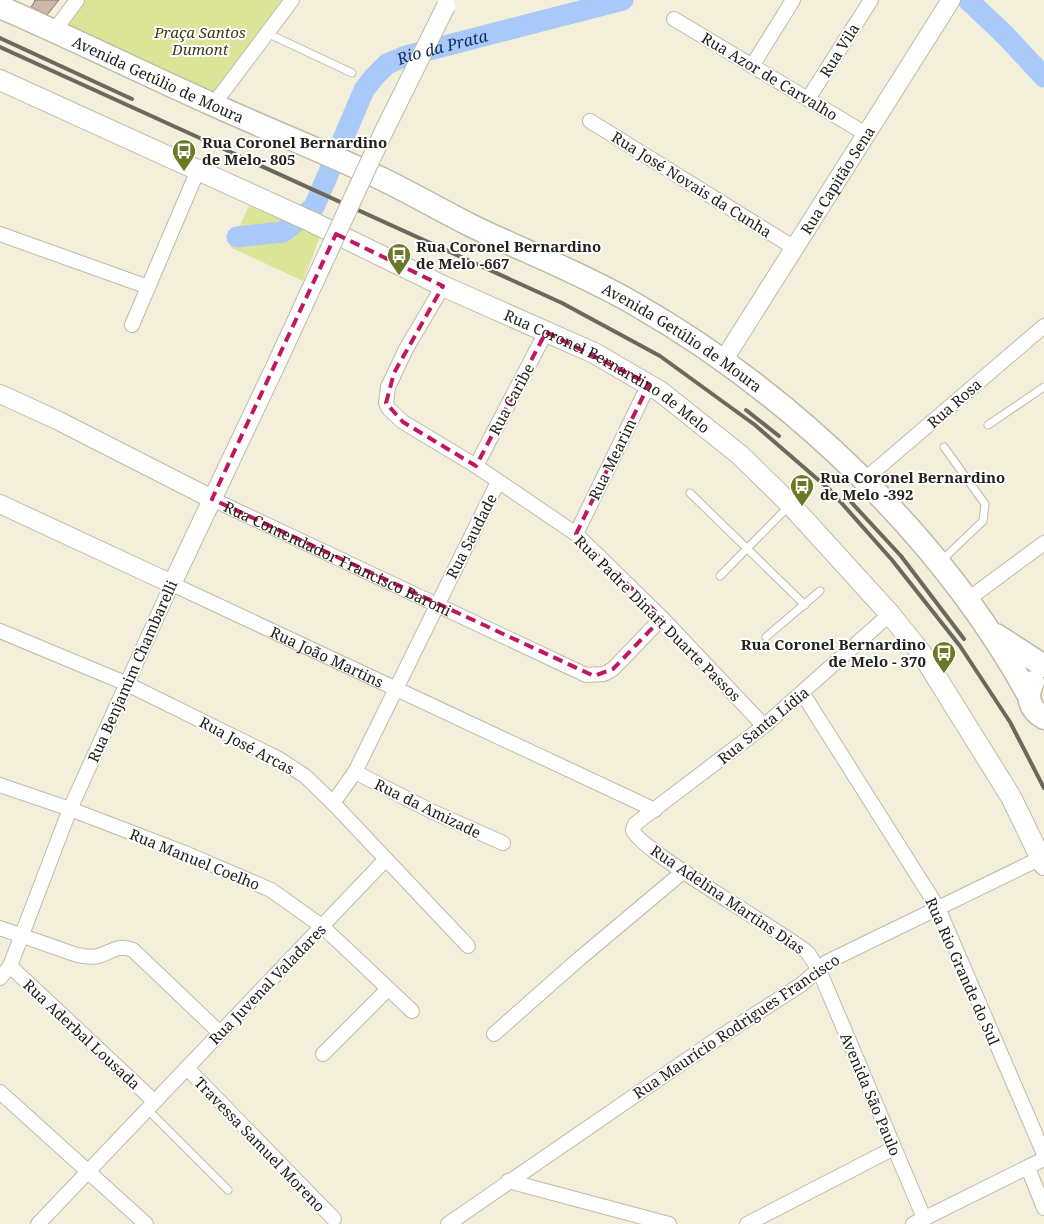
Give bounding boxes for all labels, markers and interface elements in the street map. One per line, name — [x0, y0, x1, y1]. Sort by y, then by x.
street label: Rua Vila — [815, 19, 863, 81]
park label: Praça Santos Dumont — [153, 22, 246, 59]
water label: Rio da Prata — [392, 24, 491, 70]
street label: Rua Azor de Carvalho — [698, 27, 842, 125]
street label: Avenida Getúlio de Moura — [69, 31, 247, 127]
street label: Rua Capitão Sena — [796, 122, 879, 238]
street label: Rua José Novais da Cunha — [608, 126, 776, 242]
place label: Rua Coronel Bernardino de Melo- 805 — [202, 132, 387, 169]
bus stop icon: Rua Coronel Bernardino de Melo- 805 — [171, 138, 197, 172]
place label: Rua Coronel Bernardino de Melo -667 — [416, 236, 601, 273]
bus stop icon: Rua Coronel Bernardino de Melo -667 — [386, 242, 412, 276]
street label: Avenida Getúlio de Moura — [599, 278, 766, 396]
street label: Rua Coronel Bernardino de Melo — [501, 304, 714, 437]
street label: Rua Caribe — [484, 360, 538, 438]
street label: Rua Rosa — [923, 374, 985, 432]
street label: Rua Mearim — [584, 415, 640, 503]
place label: Rua Coronel Bernardino de Melo -392 — [820, 467, 1005, 504]
bus stop icon: Rua Coronel Bernardino de Melo -392 — [789, 473, 815, 507]
street label: Rua Saudade — [441, 490, 501, 582]
street label: Rua Comendador Francisco Baroni — [221, 496, 455, 620]
street label: Rua Padre Dinart Duarte Passos — [571, 531, 746, 706]
street label: Rua Benjamim Chambarelli — [83, 577, 181, 765]
street label: Rua João Martins — [267, 621, 387, 692]
place label: Rua Coronel Bernardino de Melo - 370 — [741, 634, 926, 671]
bus stop icon: Rua Coronel Bernardino de Melo - 370 — [931, 640, 957, 674]
street label: Rua Santa Lídia — [713, 682, 813, 768]
street label: Rua José Arcas — [196, 712, 298, 778]
street label: Rua da Amizade — [371, 774, 485, 842]
street label: Rua Manuel Coelho — [127, 824, 263, 894]
street label: Rua Adelina Martins Dias — [647, 840, 809, 958]
street label: Rua Rio Grande do Sul — [921, 894, 1005, 1048]
street label: Rua Juvenal Valadares — [204, 919, 330, 1049]
street label: Rua Maurício Rodrigues Francisco — [629, 949, 843, 1103]
street label: Rua Aderbal Lousada — [19, 975, 145, 1093]
street label: Avenida São Paulo — [836, 1029, 906, 1159]
street label: Travessa Samuel Moreno — [190, 1072, 330, 1216]

